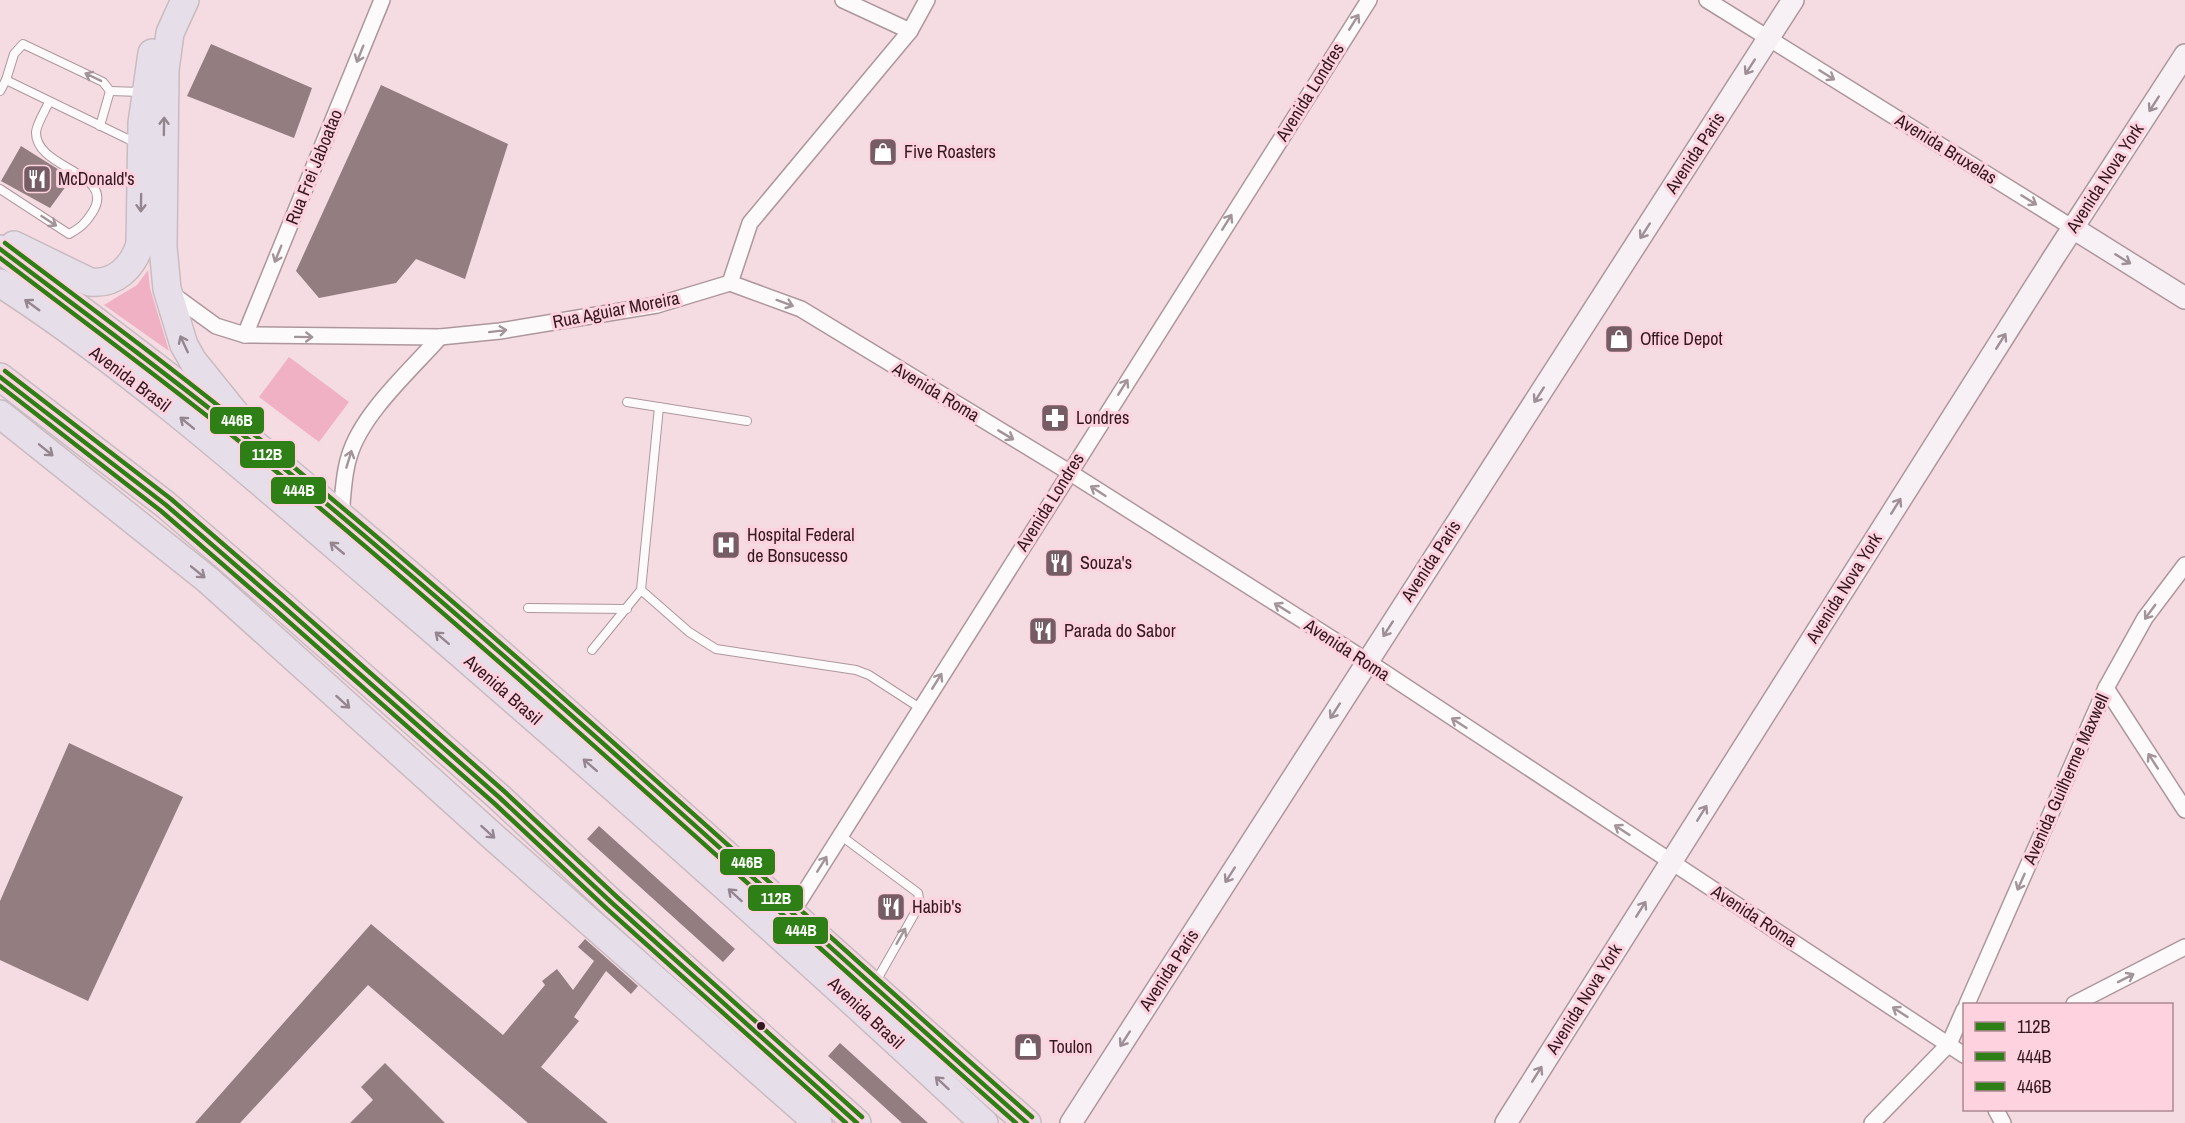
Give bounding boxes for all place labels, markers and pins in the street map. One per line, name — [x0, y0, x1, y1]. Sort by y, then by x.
shop icon: Five Roasters — [867, 136, 899, 168]
place label: Five Roasters — [904, 139, 996, 164]
restaurant icon: McDonald's — [21, 163, 53, 195]
place label: McDonald's — [58, 166, 135, 191]
shop icon: Office Depot — [1603, 323, 1635, 355]
place label: Office Depot — [1640, 326, 1723, 351]
pharmacy icon: Londres — [1039, 402, 1071, 434]
place label: Londres — [1076, 405, 1129, 430]
place label: Hospital Federal de Bonsucesso — [747, 522, 855, 568]
hospital icon: Hospital Federal de Bonsucesso — [710, 529, 742, 561]
restaurant icon: Souza's — [1043, 547, 1075, 579]
place label: Souza's — [1080, 550, 1132, 575]
restaurant icon: Parada do Sabor — [1027, 615, 1059, 647]
place label: Parada do Sabor — [1064, 618, 1176, 643]
restaurant icon: Habib's — [875, 891, 907, 923]
place label: Habib's — [912, 894, 962, 919]
unlabelled marker — [755, 1020, 767, 1032]
shop icon: Toulon — [1012, 1031, 1044, 1063]
place label: Toulon — [1049, 1034, 1093, 1059]

